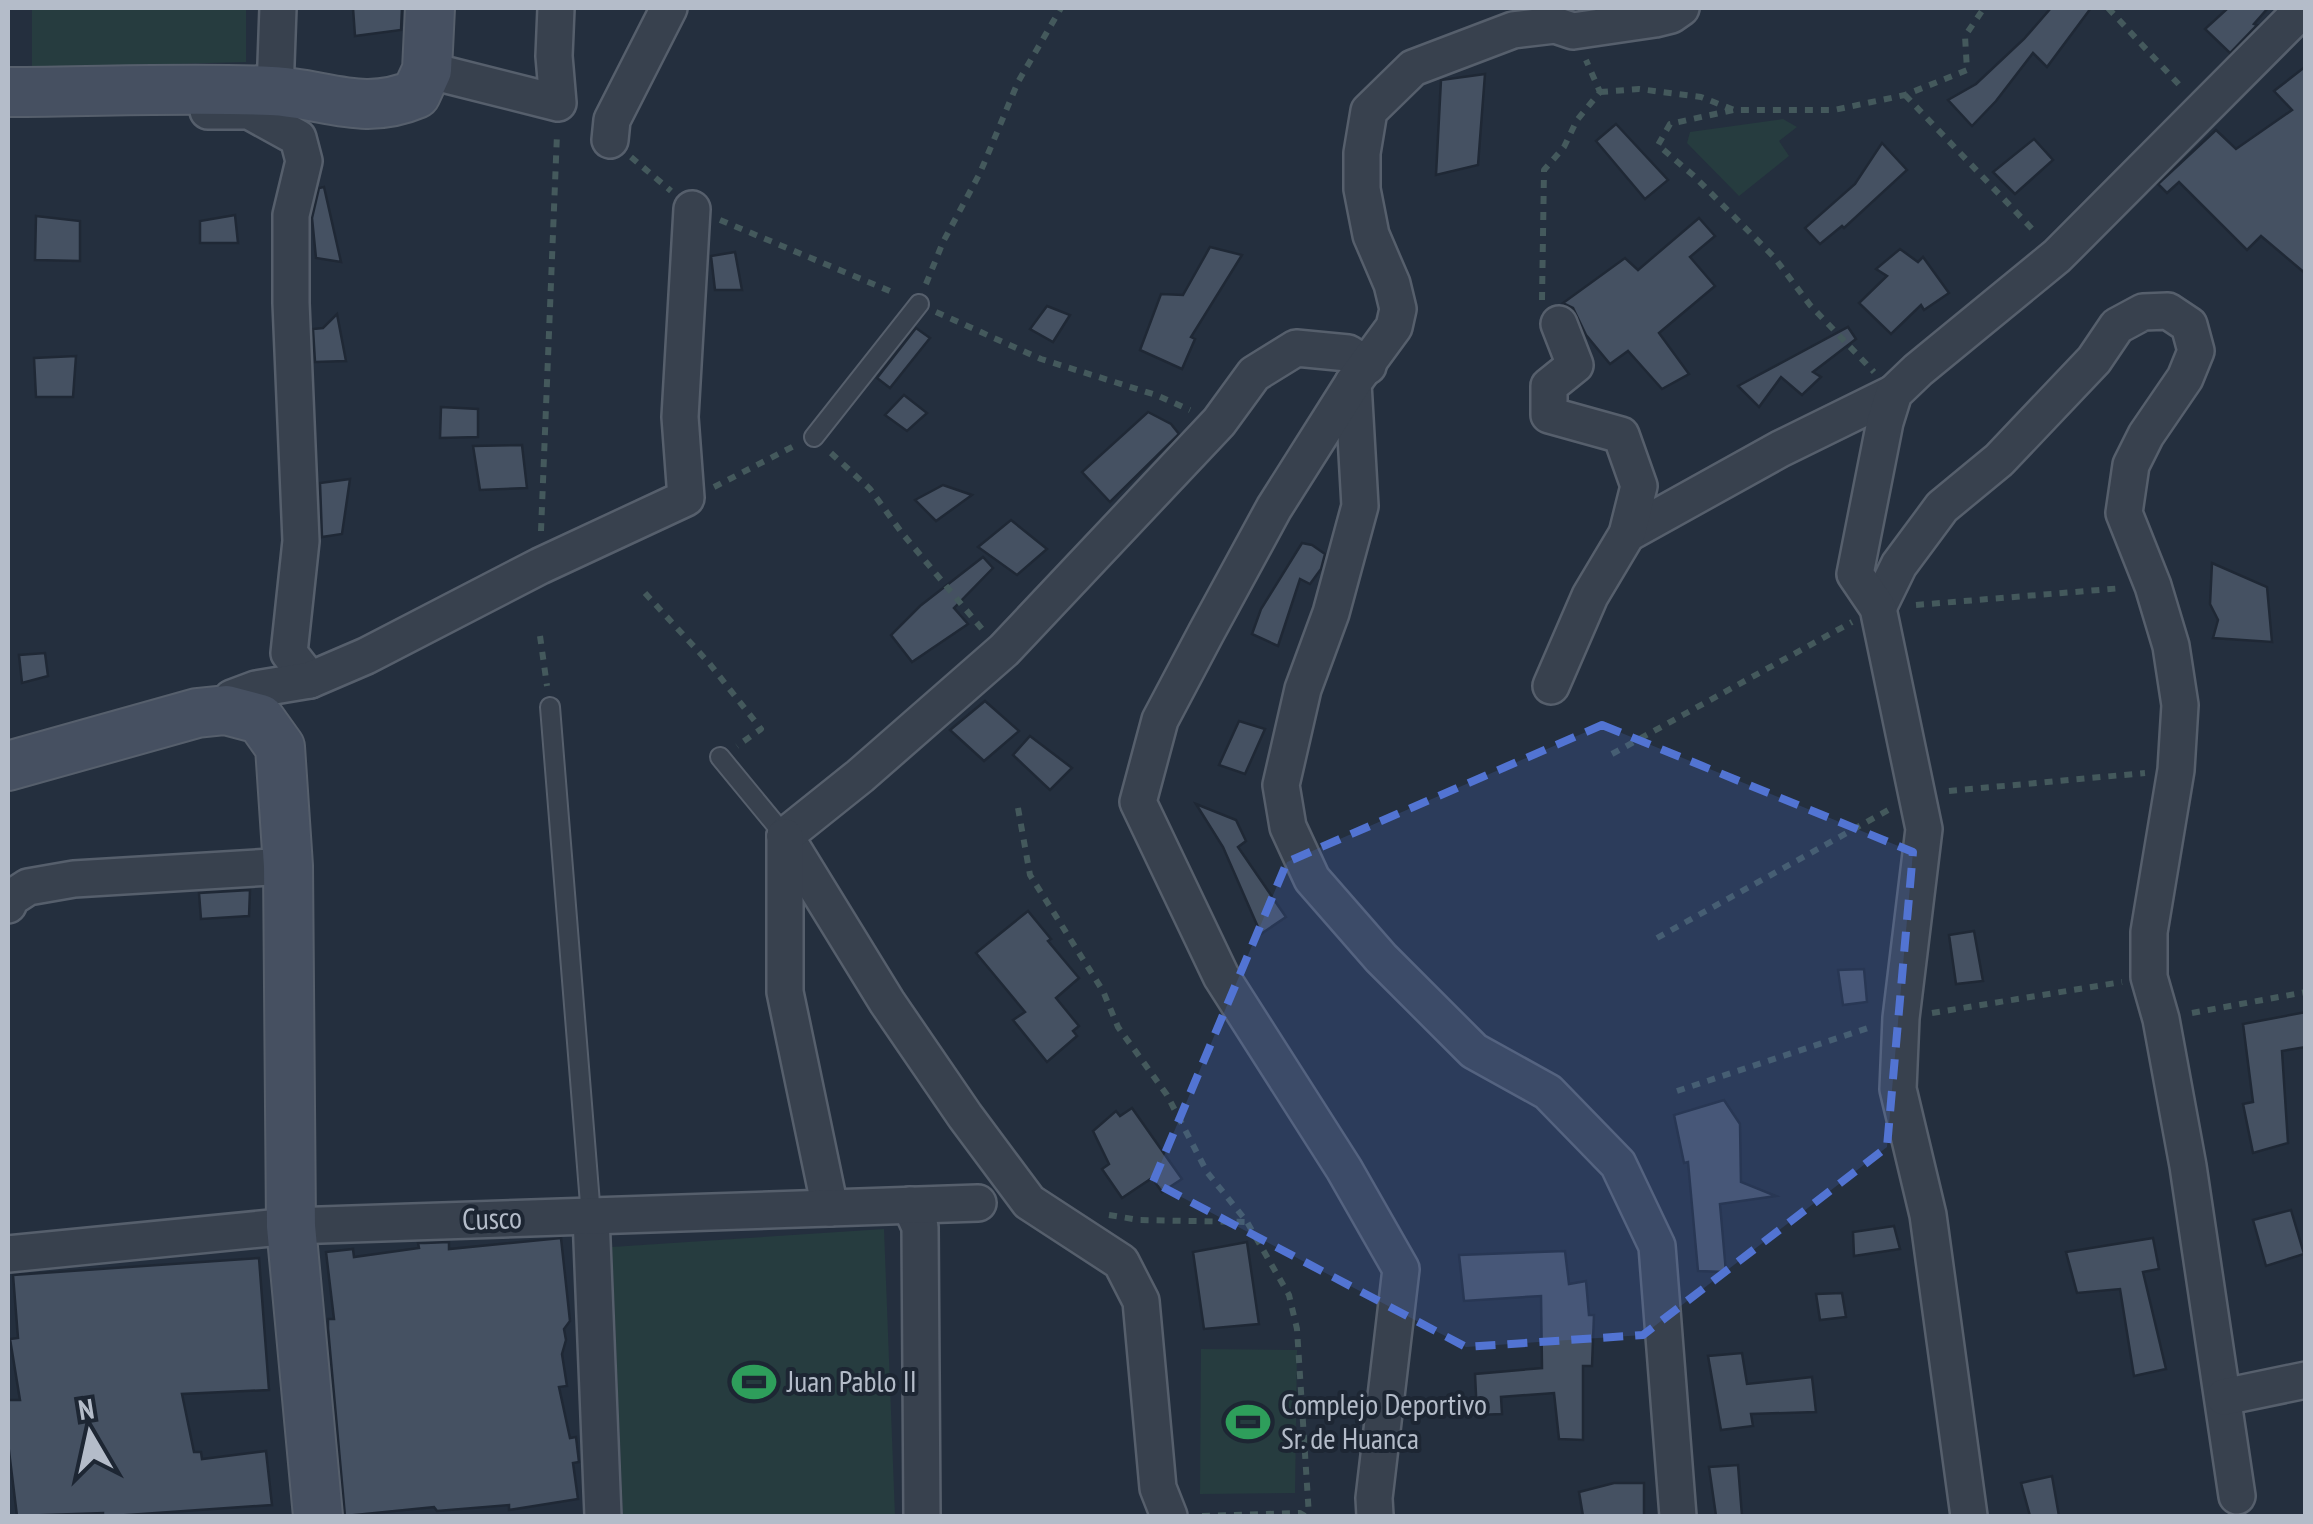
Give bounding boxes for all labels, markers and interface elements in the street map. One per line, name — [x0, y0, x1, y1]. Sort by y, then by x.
street label: Cusco — [461, 1197, 522, 1238]
sports icon: Juan Pablo II — [730, 1358, 778, 1406]
place label: Juan Pablo II — [786, 1361, 917, 1400]
north arrow — [40, 1384, 140, 1484]
place label: Complejo Deportivo Sr. de Huanca — [1281, 1384, 1487, 1457]
text: N — [76, 1389, 96, 1428]
sports icon: Complejo Deportivo Sr. de Huanca — [1224, 1398, 1272, 1446]

